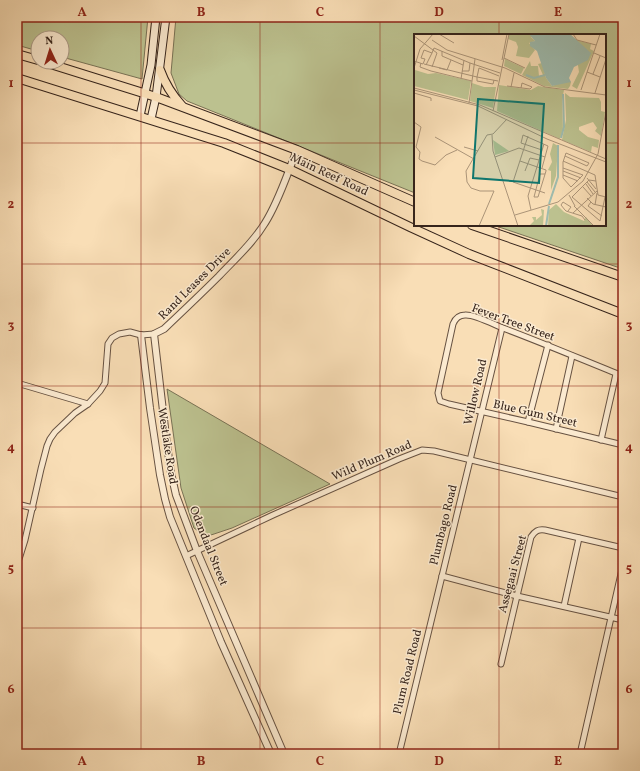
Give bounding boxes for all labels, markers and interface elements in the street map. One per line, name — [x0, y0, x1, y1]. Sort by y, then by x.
text: A — [77, 4, 87, 22]
text: B — [197, 4, 206, 22]
text: C — [316, 4, 324, 22]
text: D — [434, 4, 444, 22]
text: E — [554, 4, 562, 22]
north arrow — [30, 30, 70, 70]
text: N — [45, 34, 54, 49]
inset map — [414, 34, 606, 226]
text: 1 — [8, 75, 14, 93]
text: 1 — [626, 75, 632, 93]
street label: Main Reef Road — [287, 150, 371, 200]
text: 2 — [8, 196, 15, 214]
text: 2 — [626, 196, 633, 214]
street label: Rand Leases Drive — [155, 244, 235, 324]
street label: Fever Tree Street — [469, 301, 557, 345]
text: 3 — [8, 317, 15, 335]
text: 3 — [626, 317, 633, 335]
street label: Willow Road — [461, 357, 491, 427]
street label: Blue Gum Street — [491, 397, 579, 431]
street label: Westlake Road — [153, 407, 181, 486]
street label: Wild Plum Road — [330, 437, 415, 485]
text: 4 — [7, 439, 15, 457]
text: 4 — [625, 439, 633, 457]
street label: Plumbago Road — [426, 483, 462, 567]
street label: Odendaal Street — [185, 504, 231, 588]
street label: Assegaai Street — [495, 533, 531, 615]
text: 5 — [8, 560, 14, 578]
text: 5 — [626, 560, 632, 578]
street label: Plum Road Road — [390, 628, 426, 716]
text: 6 — [7, 681, 15, 699]
text: 6 — [625, 681, 633, 699]
text: A — [77, 753, 87, 771]
text: B — [197, 753, 206, 771]
text: C — [316, 753, 324, 771]
text: D — [434, 753, 444, 771]
text: E — [554, 753, 562, 771]

